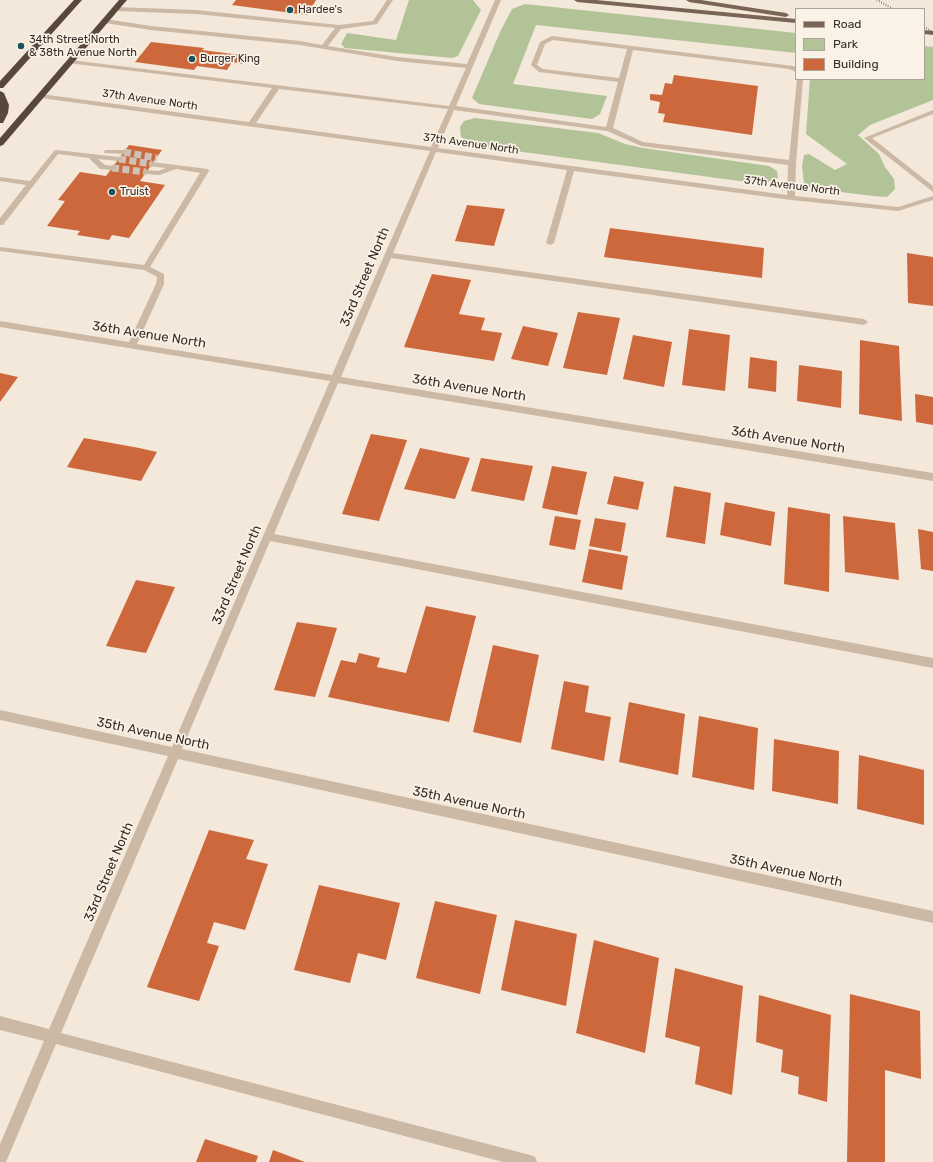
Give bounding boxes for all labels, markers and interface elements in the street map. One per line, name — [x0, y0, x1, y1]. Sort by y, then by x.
place label: Hardee's — [298, 3, 342, 17]
marker: Hardee's — [285, 5, 295, 15]
legend — [795, 8, 925, 80]
text: Road — [833, 17, 861, 31]
place label: 34th Street North & 38th Avenue North — [29, 33, 137, 59]
text: Park — [833, 37, 858, 51]
marker: 34th Street North & 38th Avenue North — [16, 41, 26, 51]
place label: Burger King — [200, 52, 260, 66]
marker: Burger King — [187, 54, 197, 64]
text: Building — [833, 57, 879, 71]
street label: 37th Avenue North — [101, 87, 199, 113]
street label: 37th Avenue North — [422, 131, 520, 157]
street label: 37th Avenue North — [743, 174, 841, 198]
place label: Truist — [120, 185, 149, 199]
marker: Truist — [107, 187, 117, 197]
street label: 33rd Street North — [337, 225, 393, 329]
street label: 36th Avenue North — [91, 318, 207, 352]
street label: 36th Avenue North — [411, 371, 527, 405]
street label: 36th Avenue North — [730, 423, 846, 457]
street label: 33rd Street North — [209, 523, 265, 627]
street label: 35th Avenue North — [95, 714, 211, 754]
street label: 35th Avenue North — [411, 783, 527, 823]
street label: 33rd Street North — [81, 820, 137, 924]
street label: 35th Avenue North — [728, 851, 844, 891]

